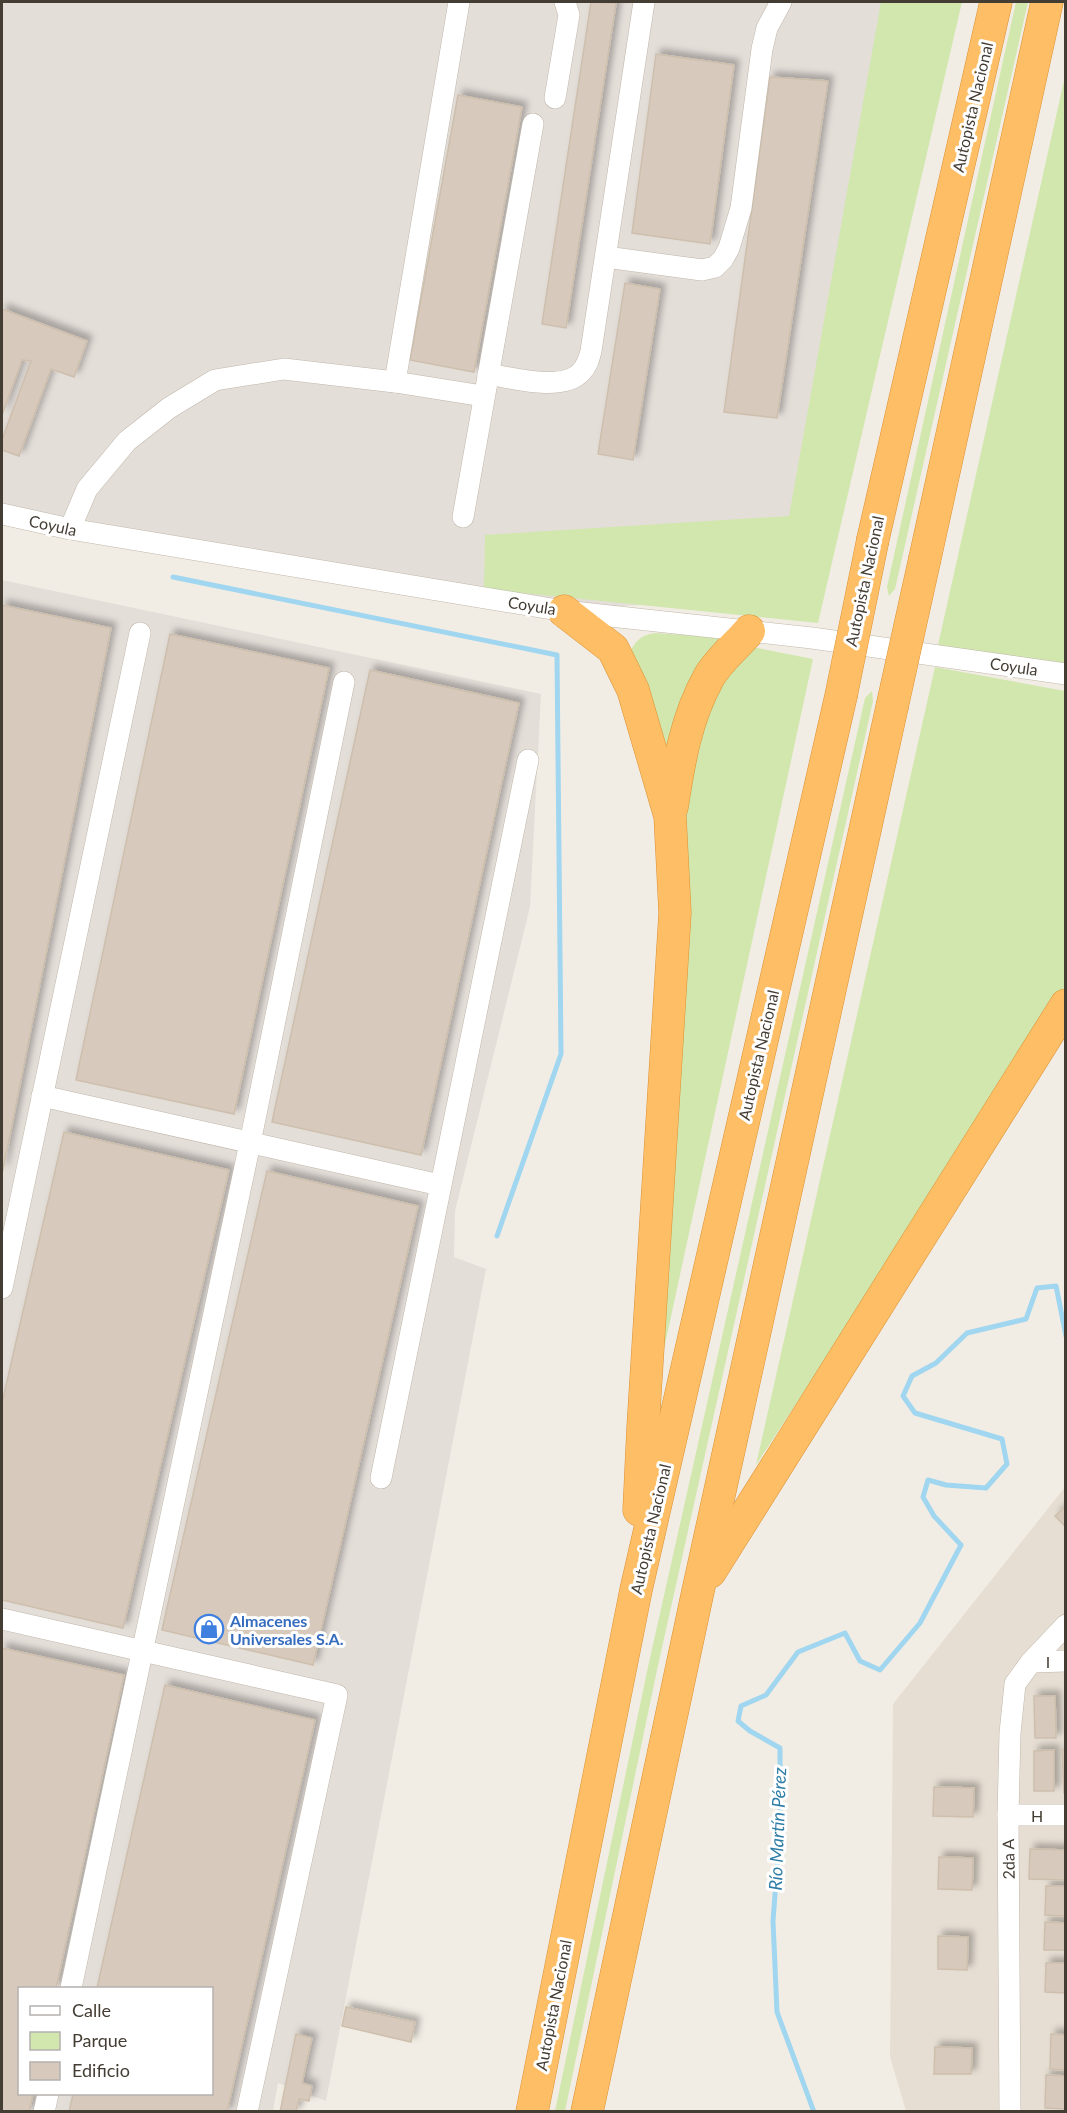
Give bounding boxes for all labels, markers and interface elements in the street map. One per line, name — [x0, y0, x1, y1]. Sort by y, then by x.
street label: Autopista Nacional — [948, 40, 996, 174]
street label: Coyula — [27, 511, 79, 539]
street label: Autopista Nacional — [841, 514, 887, 648]
street label: Coyula — [507, 592, 557, 618]
street label: Coyula — [989, 653, 1039, 679]
street label: Autopista Nacional — [734, 988, 782, 1122]
street label: Autopista Nacional — [626, 1462, 674, 1596]
place label: Almacenes Universales S.A. — [229, 1611, 344, 1648]
shop icon: Almacenes Universales S.A. — [193, 1613, 225, 1645]
street label: I — [1046, 1652, 1050, 1671]
water label: Río Martín Pérez — [764, 1767, 790, 1891]
street label: H — [1031, 1806, 1043, 1825]
street label: 2da A — [998, 1838, 1018, 1879]
street label: Autopista Nacional — [531, 1938, 575, 2072]
legend — [18, 1987, 213, 2095]
text: Calle — [72, 1999, 111, 2021]
text: Parque — [72, 2029, 127, 2051]
text: Edificio — [72, 2059, 130, 2081]

